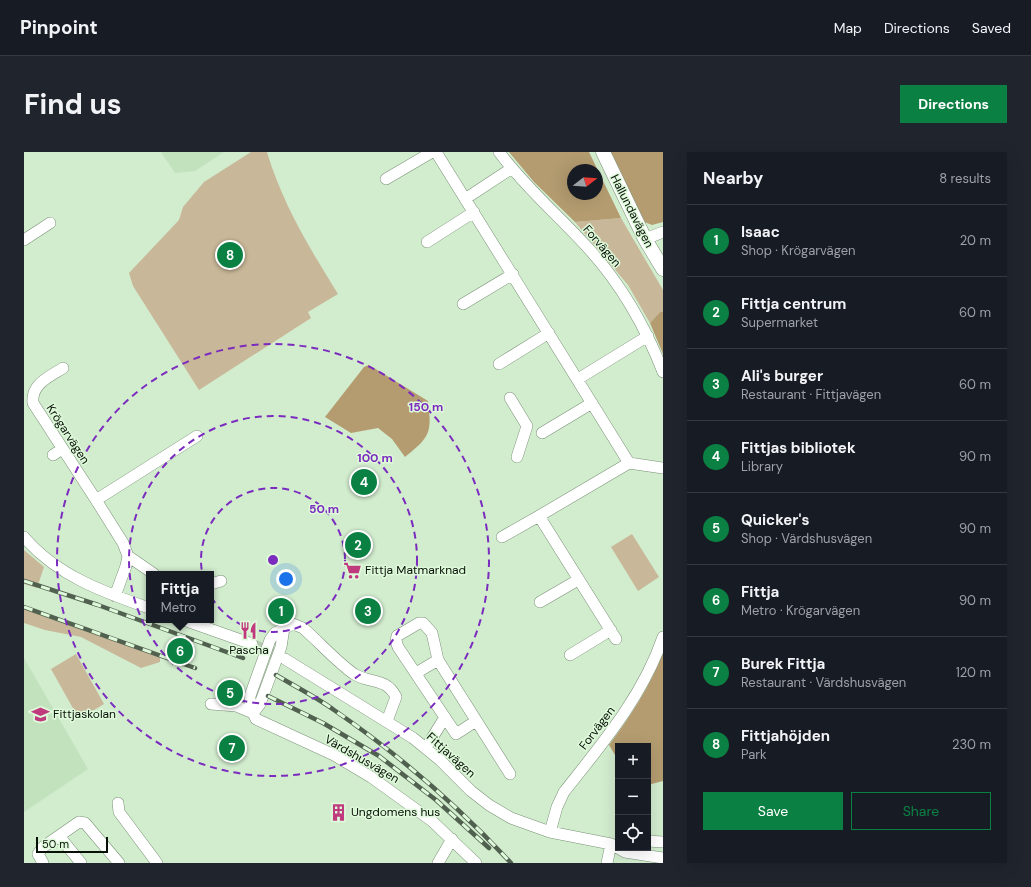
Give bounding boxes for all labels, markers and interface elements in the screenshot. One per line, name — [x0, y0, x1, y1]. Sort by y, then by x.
text: Pinpoint — [20, 15, 98, 40]
text: Map — [834, 19, 862, 37]
text: Directions — [884, 19, 950, 37]
text: Saved — [972, 19, 1011, 37]
button: Directions — [900, 85, 1007, 123]
text: Find us — [24, 86, 122, 123]
north arrow — [567, 164, 603, 200]
text: Nearby — [703, 167, 763, 189]
text: 8 results — [939, 170, 991, 187]
street label: Hallundavägen — [607, 172, 657, 251]
street label: Forvägen — [579, 222, 625, 270]
text: Isaac — [741, 222, 780, 242]
text: 1 — [714, 232, 718, 249]
text: 20 m — [960, 232, 991, 249]
pin: 8 — [217, 240, 243, 270]
text: Shop · Krögarvägen — [741, 242, 856, 259]
text: Fittja centrum — [741, 294, 846, 314]
text: 2 — [712, 304, 720, 321]
text: 60 m — [959, 304, 991, 321]
text: Supermarket — [741, 314, 818, 331]
text: Ali's burger — [741, 366, 823, 386]
text: 3 — [712, 376, 720, 393]
text: 60 m — [959, 376, 991, 393]
text: Restaurant · Fittjavägen — [741, 386, 881, 403]
text: 150 m — [409, 399, 443, 415]
street label: Krögarvägen — [43, 401, 93, 467]
text: Fittjas bibliotek — [741, 438, 856, 458]
text: 4 — [712, 448, 720, 465]
text: 90 m — [959, 448, 991, 465]
text: 100 m — [357, 450, 393, 466]
text: Library — [741, 458, 783, 475]
pin: 4 — [351, 467, 377, 497]
text: 50 m — [309, 501, 339, 517]
text: Quicker's — [741, 510, 809, 530]
text: 5 — [712, 520, 720, 537]
text: 90 m — [959, 520, 991, 537]
pin: 2 — [345, 530, 371, 560]
text: Shop · Värdshusvägen — [741, 530, 872, 547]
centre of rings — [266, 553, 280, 567]
supermarket icon: Fittja Matmarknad — [342, 560, 362, 580]
place label: Fittja Matmarknad — [365, 562, 466, 578]
your location — [276, 569, 296, 589]
popup — [146, 571, 214, 623]
text: Fittja — [161, 579, 199, 599]
text: Fittja — [741, 582, 779, 602]
text: 6 — [712, 592, 720, 609]
text: 90 m — [959, 592, 991, 609]
pin: 1 — [268, 596, 294, 626]
pin: 3 — [355, 596, 381, 626]
text: Metro — [161, 599, 196, 616]
text: Metro · Krögarvägen — [741, 602, 860, 619]
restaurant icon: Pascha — [239, 621, 259, 641]
pin: 6 — [167, 636, 193, 666]
place label: Pascha — [229, 642, 269, 658]
text: Burek Fittja — [741, 654, 825, 674]
text: 7 — [713, 664, 719, 681]
text: 120 m — [956, 664, 991, 681]
text: Restaurant · Värdshusvägen — [741, 674, 906, 691]
pin: 5 — [217, 678, 243, 708]
street label: Forvägen — [575, 703, 619, 753]
school or university icon: Fittjaskolan — [30, 704, 50, 724]
place label: Fittjaskolan — [53, 706, 116, 722]
text: Fittjahöjden — [741, 726, 830, 746]
street label: Fittjavägen — [423, 729, 479, 781]
street label: Värdshusvägen — [322, 731, 402, 787]
pin: 7 — [219, 733, 245, 763]
text: 8 — [712, 736, 720, 753]
text: 230 m — [952, 736, 991, 753]
map controls — [615, 743, 651, 851]
button: + — [615, 743, 651, 779]
text: Park — [741, 746, 767, 763]
button: − — [615, 779, 651, 815]
button: Save — [703, 792, 843, 830]
button: Share — [851, 792, 991, 830]
building icon: Ungdomens hus — [328, 802, 348, 822]
place label: Ungdomens hus — [351, 804, 440, 820]
button: locate — [615, 815, 651, 851]
scale bar — [36, 835, 108, 854]
text: 50 m — [42, 837, 69, 851]

